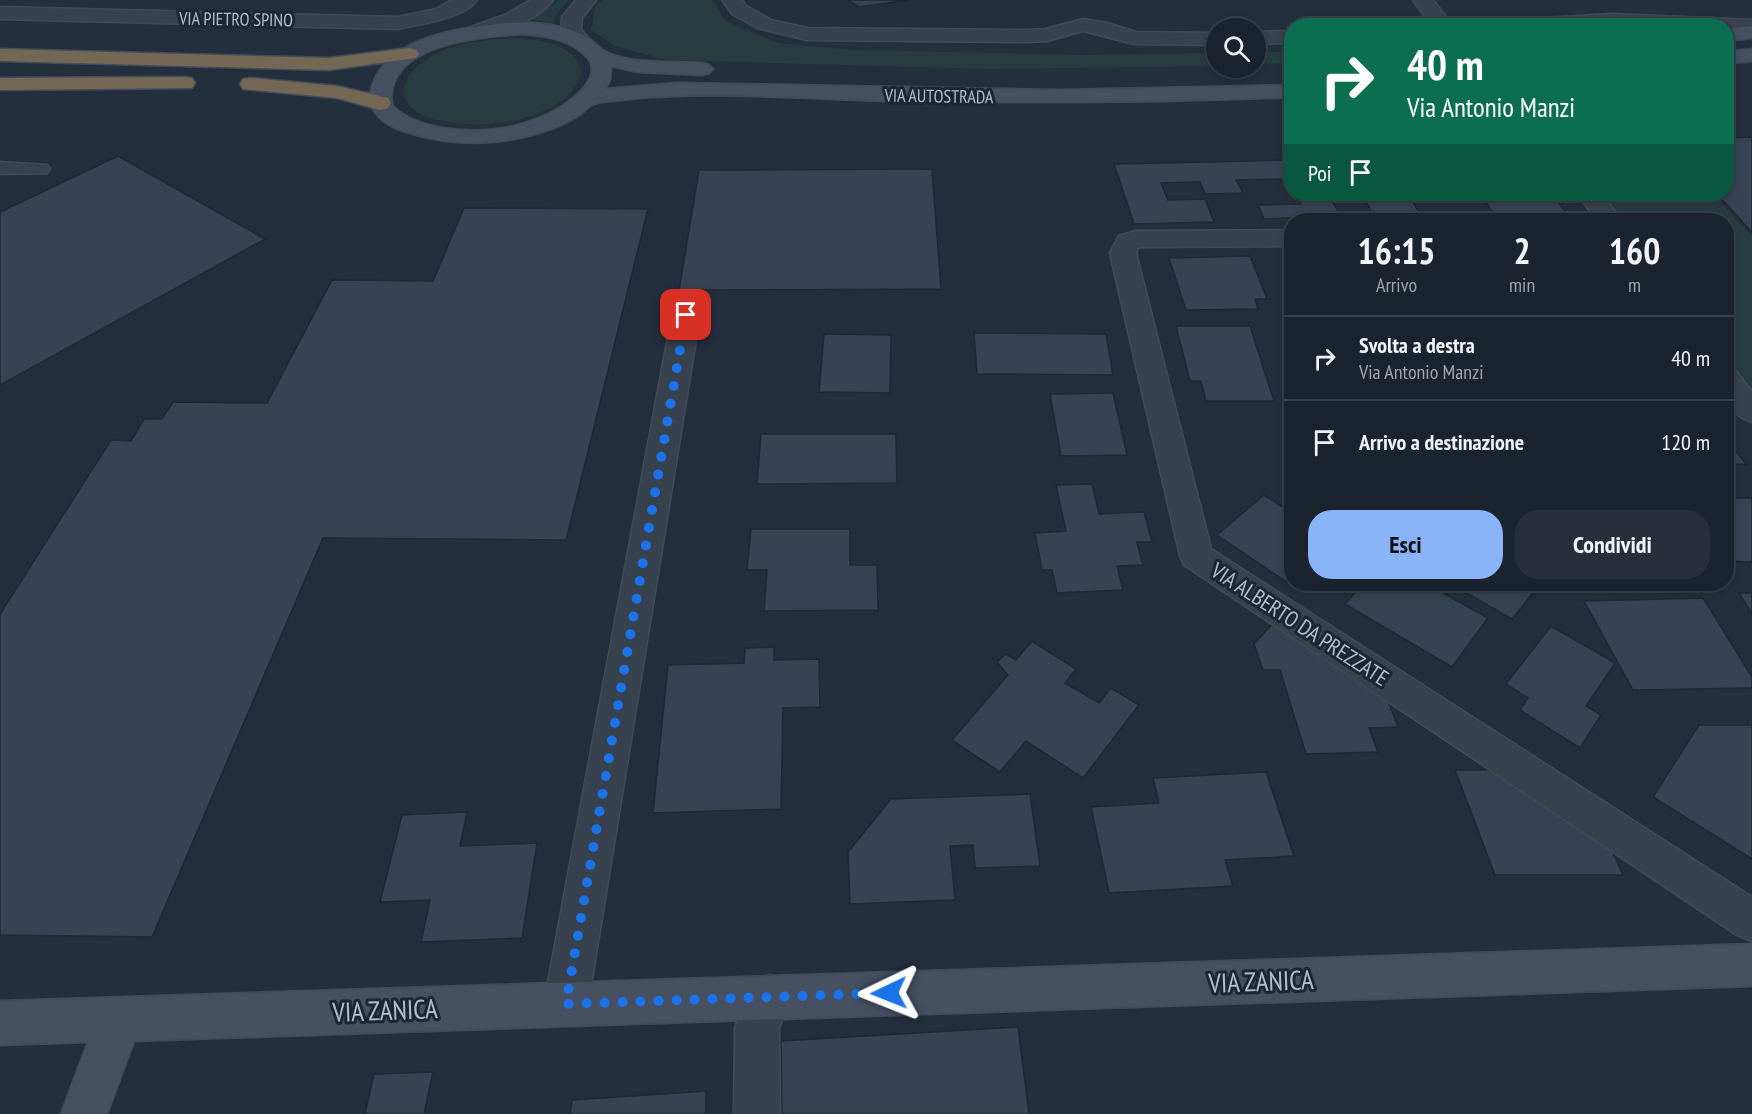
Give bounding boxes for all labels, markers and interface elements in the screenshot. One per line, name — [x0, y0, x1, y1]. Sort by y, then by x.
street label: VIA PIETRO SPINO — [178, 6, 293, 31]
map controls — [1206, 18, 1266, 78]
button: search — [1206, 18, 1266, 78]
text: 40 m — [1407, 37, 1484, 92]
icon: right — [1308, 42, 1386, 120]
street label: VIA AUTOSTRADA — [883, 84, 994, 108]
text: Via Antonio Manzi — [1407, 90, 1575, 124]
icon: arrive — [1344, 156, 1377, 189]
text: Poi — [1308, 159, 1332, 187]
text: 16:15 — [1358, 227, 1435, 274]
text: 2 — [1513, 227, 1531, 274]
text: 160 — [1609, 227, 1660, 274]
text: Arrivo — [1376, 272, 1417, 298]
text: min — [1509, 272, 1535, 298]
text: m — [1628, 272, 1641, 298]
pin — [660, 289, 711, 340]
icon: arrive — [669, 298, 702, 331]
text: Svolta a destra — [1359, 331, 1475, 359]
icon: right — [1308, 342, 1341, 375]
text: 40 m — [1671, 344, 1710, 372]
text: Via Antonio Manzi — [1359, 359, 1484, 385]
icon: arrive — [1308, 426, 1341, 459]
text: Arrivo a destinazione — [1359, 428, 1524, 456]
text: 120 m — [1661, 428, 1710, 456]
button: Esci — [1308, 510, 1503, 579]
button: Condividi — [1515, 510, 1710, 579]
street label: VIA ALBERTO DA PREZZATE — [1205, 556, 1394, 692]
position arrow — [857, 961, 921, 1025]
street label: VIA ZANICA — [1207, 962, 1315, 1000]
street label: VIA ZANICA — [331, 991, 439, 1029]

